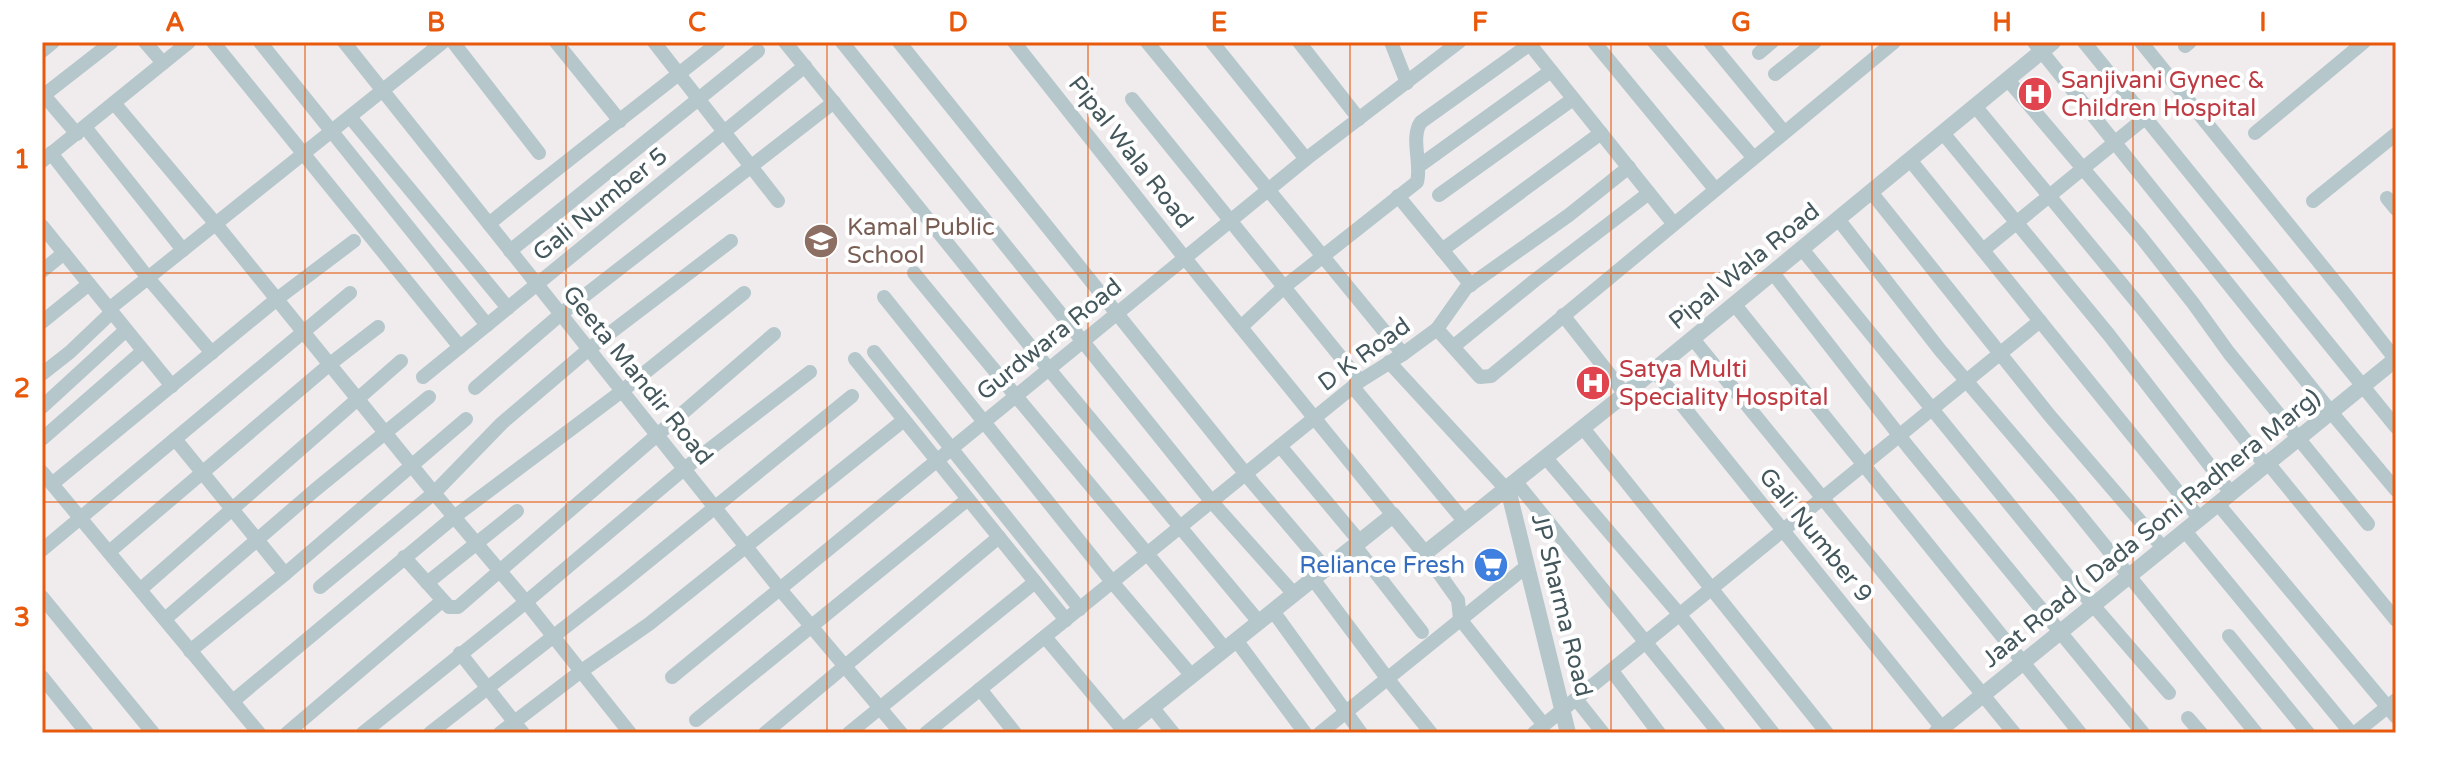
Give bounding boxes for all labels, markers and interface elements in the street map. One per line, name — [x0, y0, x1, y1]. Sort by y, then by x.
text: A — [165, 7, 185, 38]
text: B — [427, 7, 445, 38]
text: C — [688, 7, 706, 38]
text: D — [948, 7, 968, 38]
text: E — [1211, 7, 1227, 38]
text: F — [1472, 7, 1488, 38]
text: G — [1731, 7, 1751, 38]
text: H — [1992, 7, 2012, 38]
text: I — [2259, 7, 2267, 38]
place label: Sanjivani Gynec & Children Hospital — [2061, 66, 2265, 123]
street label: Pipal Wala Road — [1062, 70, 1199, 234]
hospital icon: Sanjivani Gynec & Children Hospital — [2016, 75, 2054, 113]
street label: Gali Number 5 — [527, 141, 673, 267]
text: 1 — [14, 144, 30, 175]
street label: Pipal Wala Road — [1663, 197, 1826, 336]
place label: Kamal Public School — [847, 213, 995, 270]
school or university icon: Kamal Public School — [802, 222, 840, 260]
street label: Gurdwara Road — [971, 272, 1128, 407]
street label: Geeta Mandir Road — [556, 280, 719, 471]
street label: D K Road — [1313, 311, 1416, 398]
place label: Satya Multi Speciality Hospital — [1619, 355, 1828, 412]
hospital icon: Satya Multi Speciality Hospital — [1574, 364, 1612, 402]
text: 2 — [14, 373, 30, 404]
street label: Jaat Road ( Dada Soni Radhera Marg) — [1976, 383, 2326, 674]
street label: Gali Number 9 — [1753, 462, 1879, 608]
street label: JP Sharma Road — [1525, 511, 1598, 700]
supermarket icon: Reliance Fresh — [1472, 546, 1510, 584]
place label: Reliance Fresh — [1299, 551, 1465, 580]
text: 3 — [14, 602, 30, 633]

